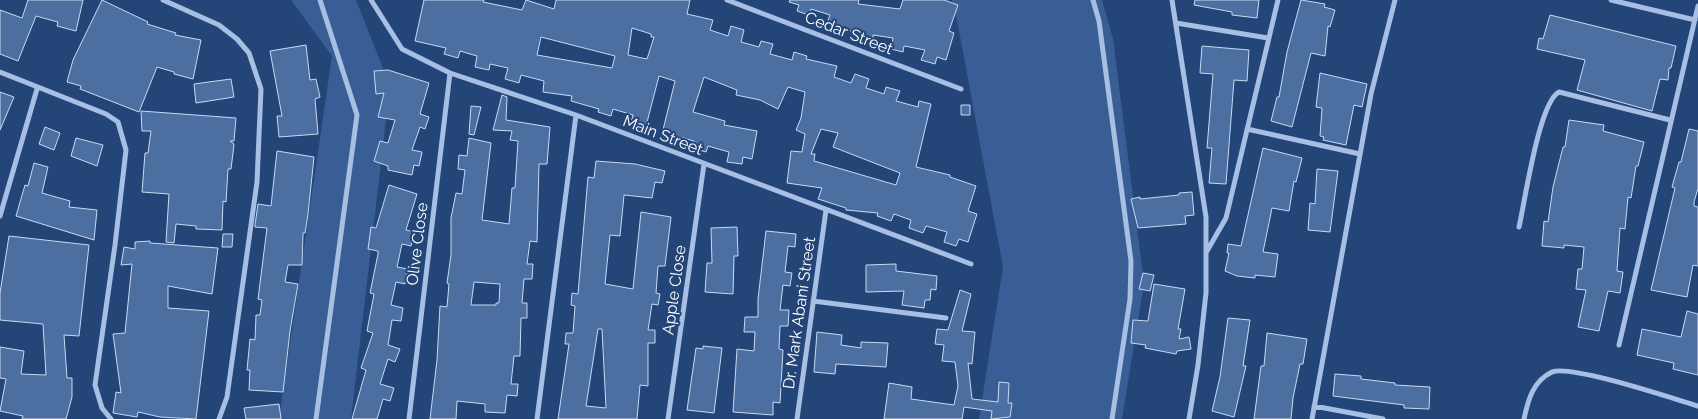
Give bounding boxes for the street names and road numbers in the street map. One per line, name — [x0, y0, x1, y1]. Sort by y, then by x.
street label: Cedar Street — [802, 8, 896, 59]
street label: Main Street — [620, 111, 706, 159]
street label: Olive Close — [402, 201, 432, 287]
street label: Dr. Mark Abani Street — [779, 235, 819, 390]
street label: Apple Close — [658, 244, 690, 336]

